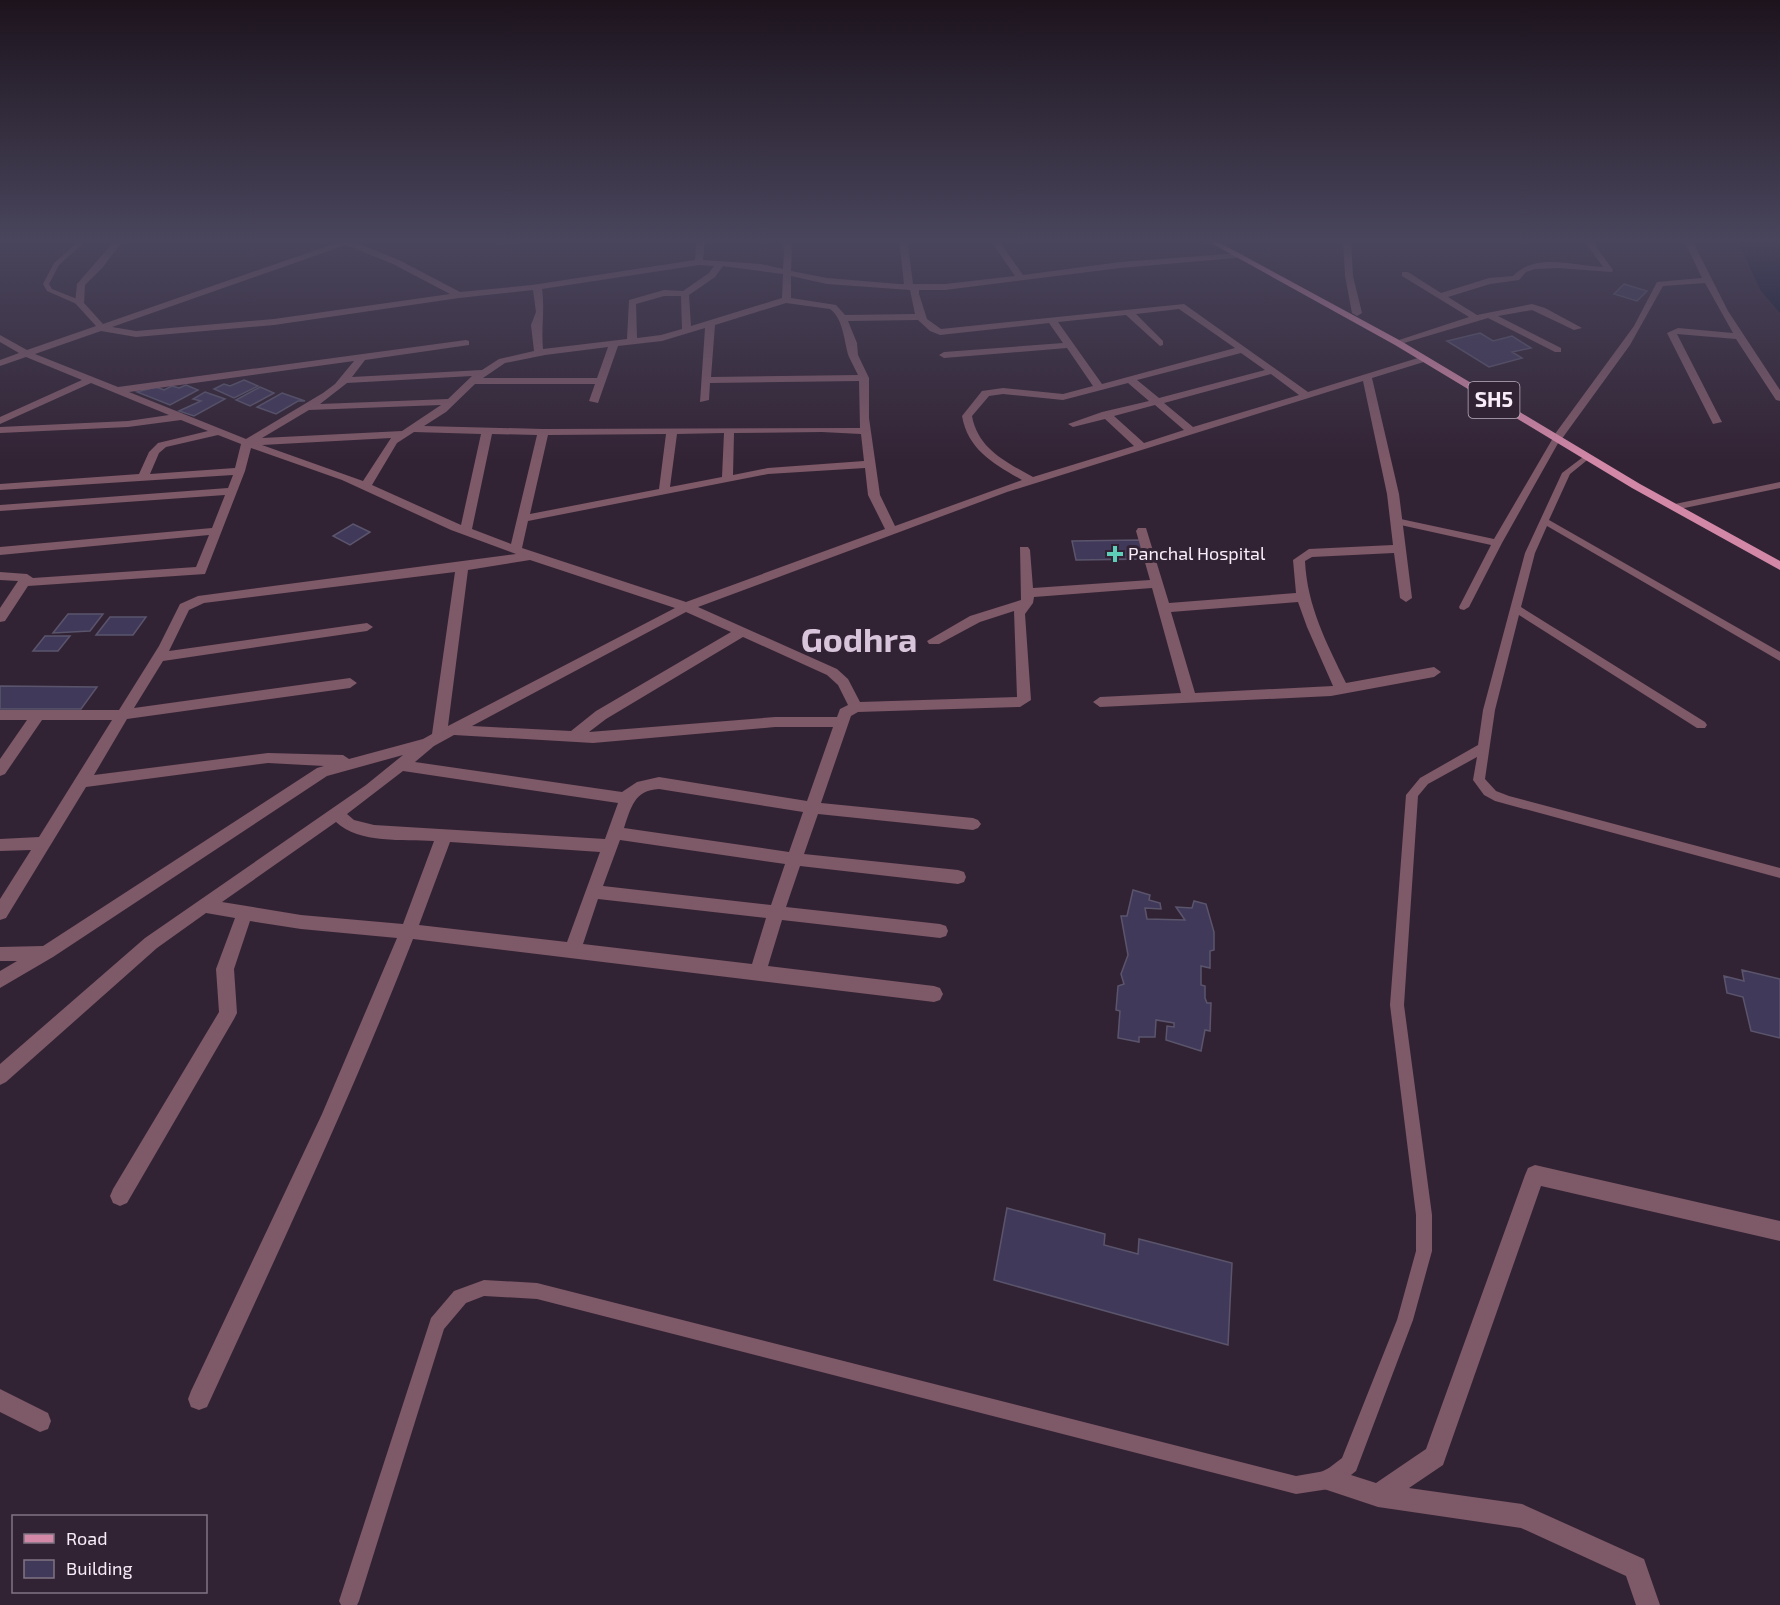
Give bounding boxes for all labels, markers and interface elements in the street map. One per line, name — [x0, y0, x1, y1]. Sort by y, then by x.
road number: SH5 — [1468, 382, 1520, 418]
place label: Panchal Hospital — [1128, 542, 1266, 564]
marker: Panchal Hospital — [1106, 545, 1124, 563]
district label: Godhra — [801, 618, 917, 659]
legend — [12, 1515, 207, 1593]
text: Road — [66, 1527, 107, 1549]
text: Building — [66, 1557, 133, 1579]

